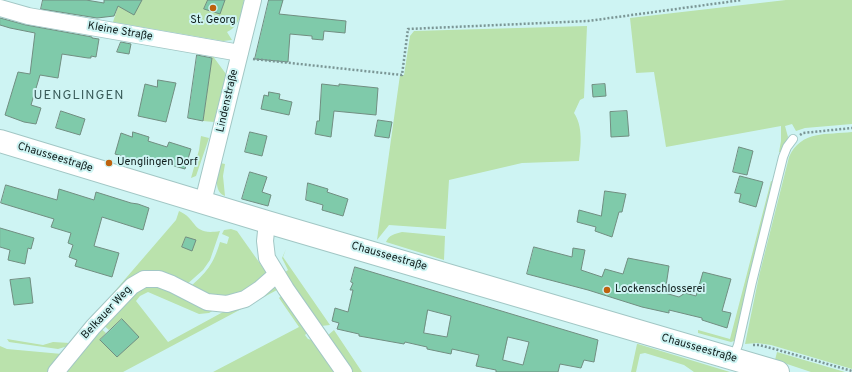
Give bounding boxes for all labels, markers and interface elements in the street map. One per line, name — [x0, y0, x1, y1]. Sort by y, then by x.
marker: St. Georg — [208, 3, 218, 13]
place label: St. Georg — [190, 14, 236, 28]
street label: Kleine Straße — [86, 20, 154, 44]
street label: Lindenstraße — [214, 68, 242, 134]
district label: UENGLINGEN — [34, 88, 124, 104]
street label: Chausseestraße — [16, 140, 94, 176]
place label: Uenglingen Dorf — [117, 156, 198, 170]
marker: Uenglingen Dorf — [104, 158, 114, 168]
street label: Chausseestraße — [350, 240, 428, 274]
place label: Lockenschlosserei — [615, 283, 705, 297]
street label: Belkauer Weg — [79, 284, 135, 342]
marker: Lockenschlosserei — [602, 285, 612, 295]
street label: Chausseestraße — [660, 332, 738, 366]

